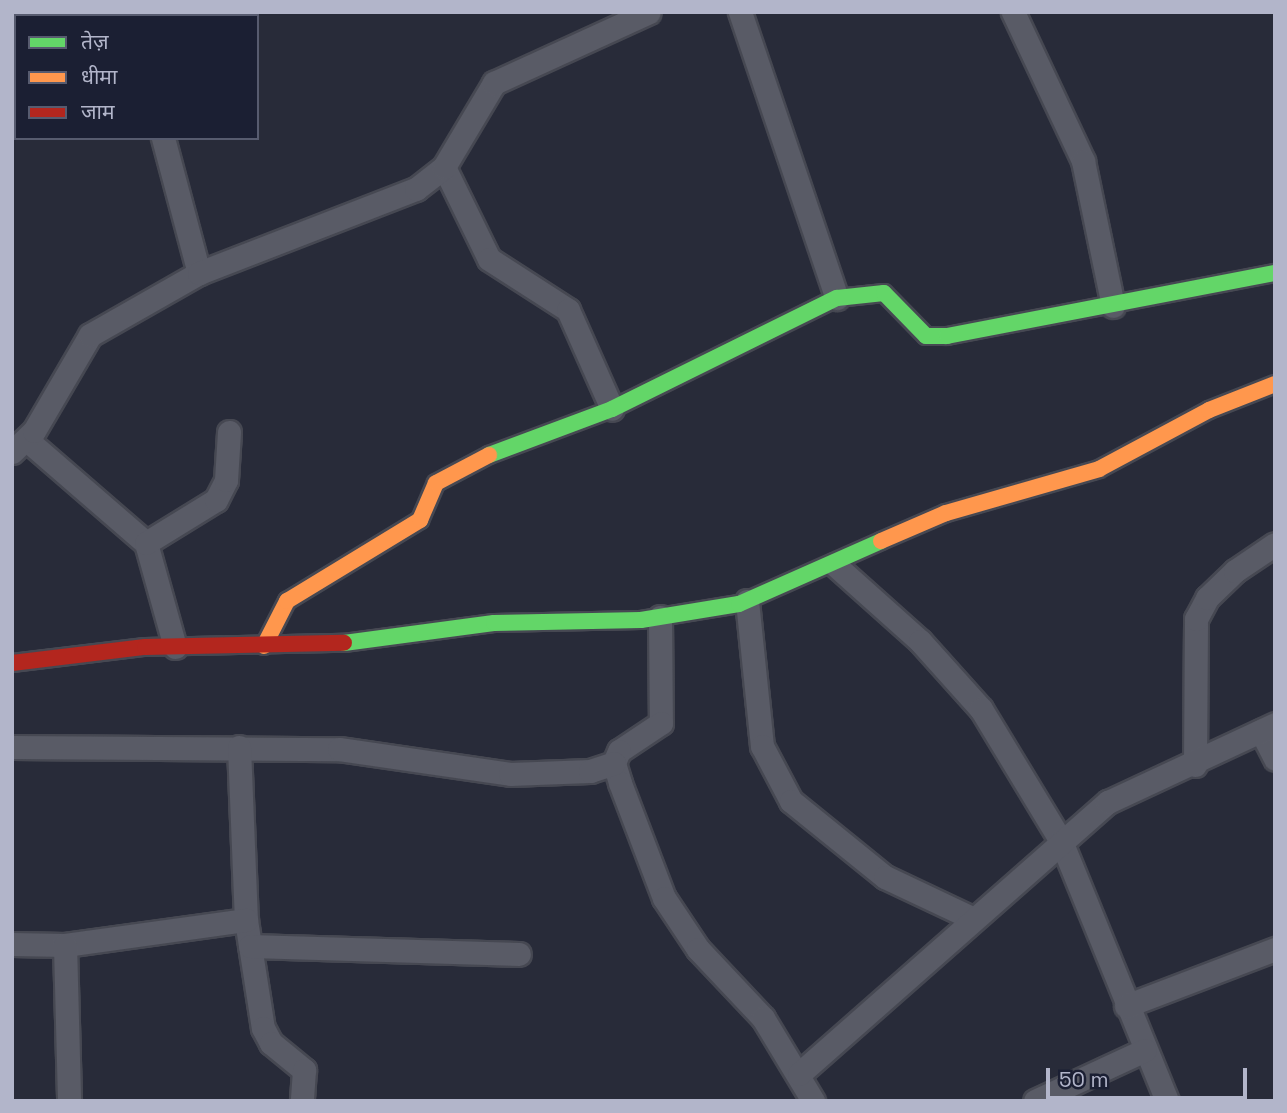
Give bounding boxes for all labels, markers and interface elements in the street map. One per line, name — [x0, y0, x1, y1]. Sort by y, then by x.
legend — [14, 14, 259, 140]
text: तेज़ — [81, 28, 109, 55]
text: धीमा — [81, 63, 117, 90]
text: जाम — [81, 98, 115, 125]
scale bar — [1049, 1054, 1250, 1098]
text: 50 m — [1059, 1066, 1109, 1093]

